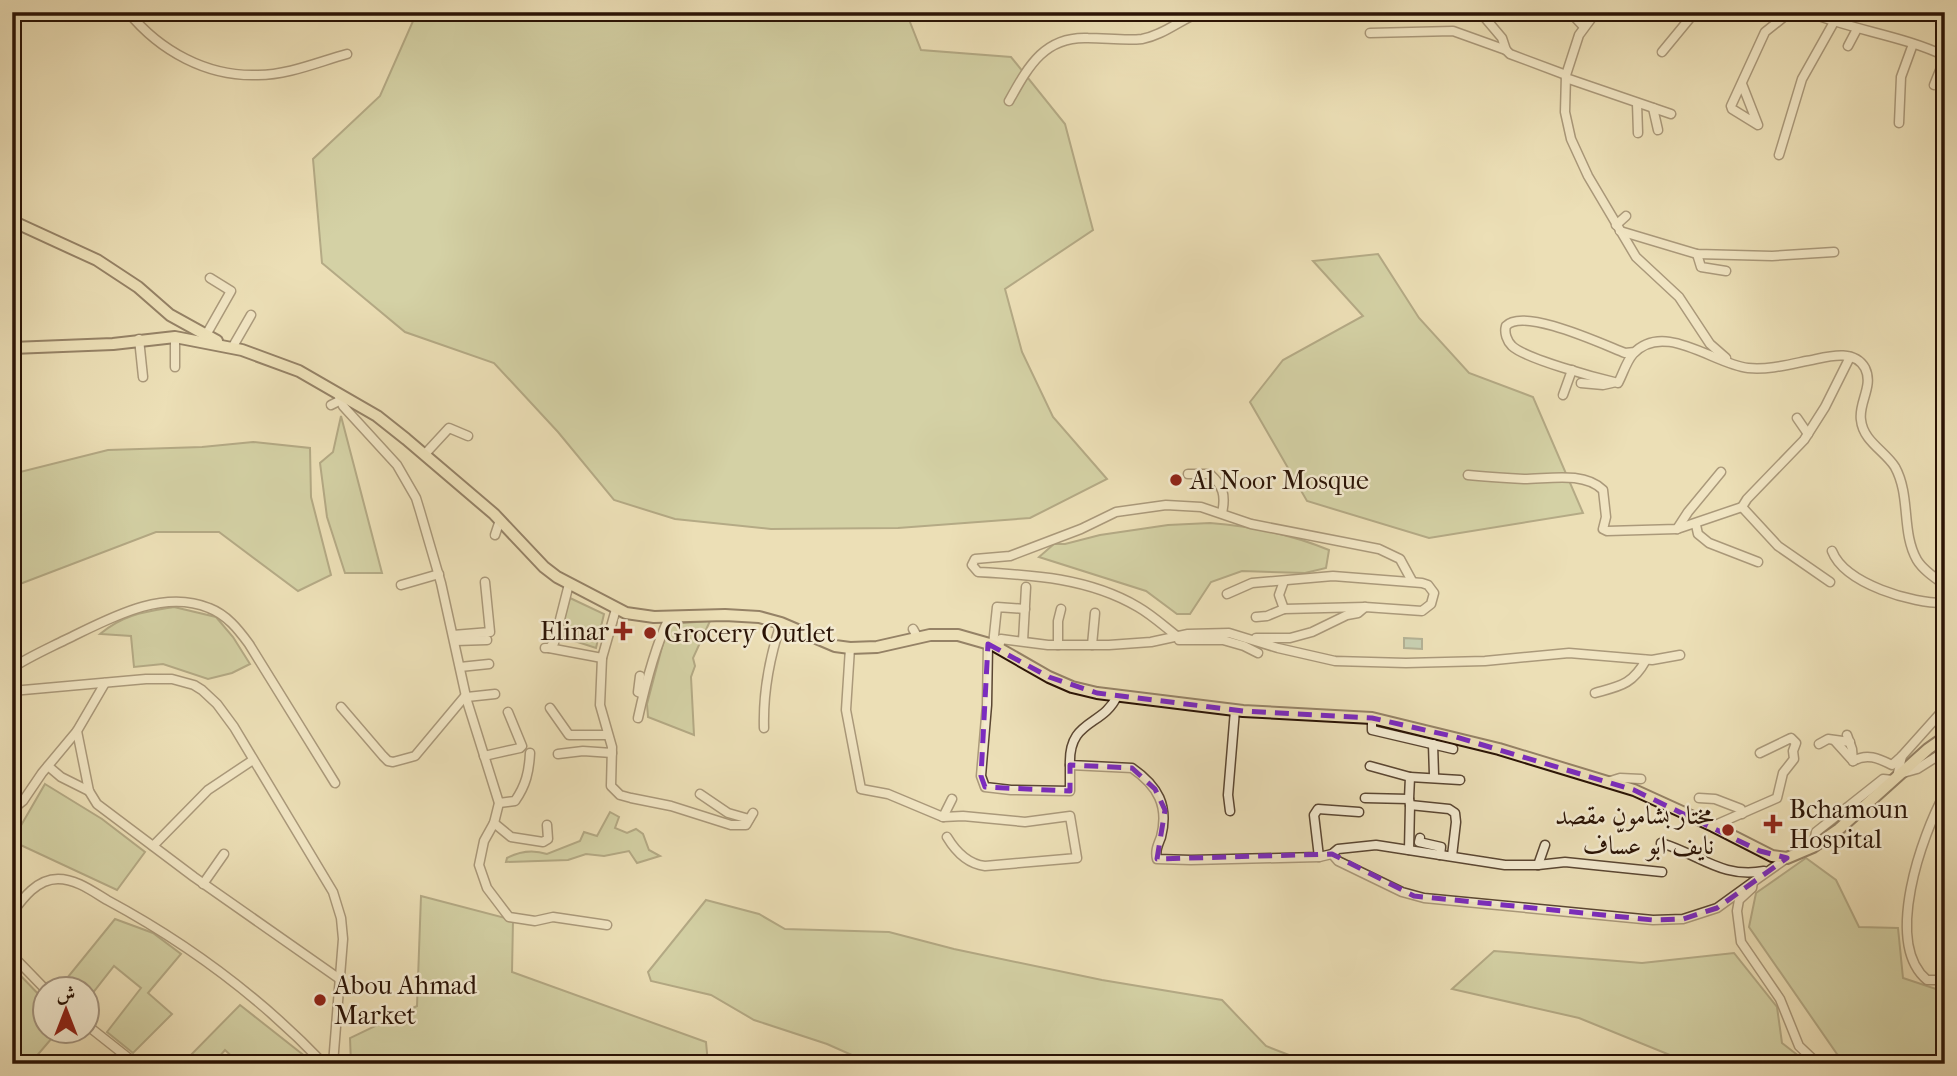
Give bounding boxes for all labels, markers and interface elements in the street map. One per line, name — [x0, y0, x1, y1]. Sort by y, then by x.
place label: Al Noor Mosque — [1189, 465, 1369, 496]
marker: Al Noor Mosque — [1168, 472, 1184, 488]
place label: Elinar — [540, 616, 609, 647]
place label: Grocery Outlet — [664, 618, 836, 649]
marker: Elinar — [615, 623, 631, 639]
marker: Grocery Outlet — [642, 625, 658, 641]
place label: Bchamoun Hospital — [1789, 794, 1908, 855]
place label: مختار بشامون مقصد نايف ابو عسّاف — [1555, 800, 1714, 862]
marker: Bchamoun Hospital — [1763, 814, 1783, 834]
marker: مختار بشامون مقصد نايف ابو عسّاف — [1720, 822, 1736, 838]
place label: Abou Ahmad Market — [333, 970, 478, 1031]
north arrow — [32, 974, 102, 1044]
text: ش — [57, 983, 75, 1005]
marker: Abou Ahmad Market — [312, 992, 328, 1008]

